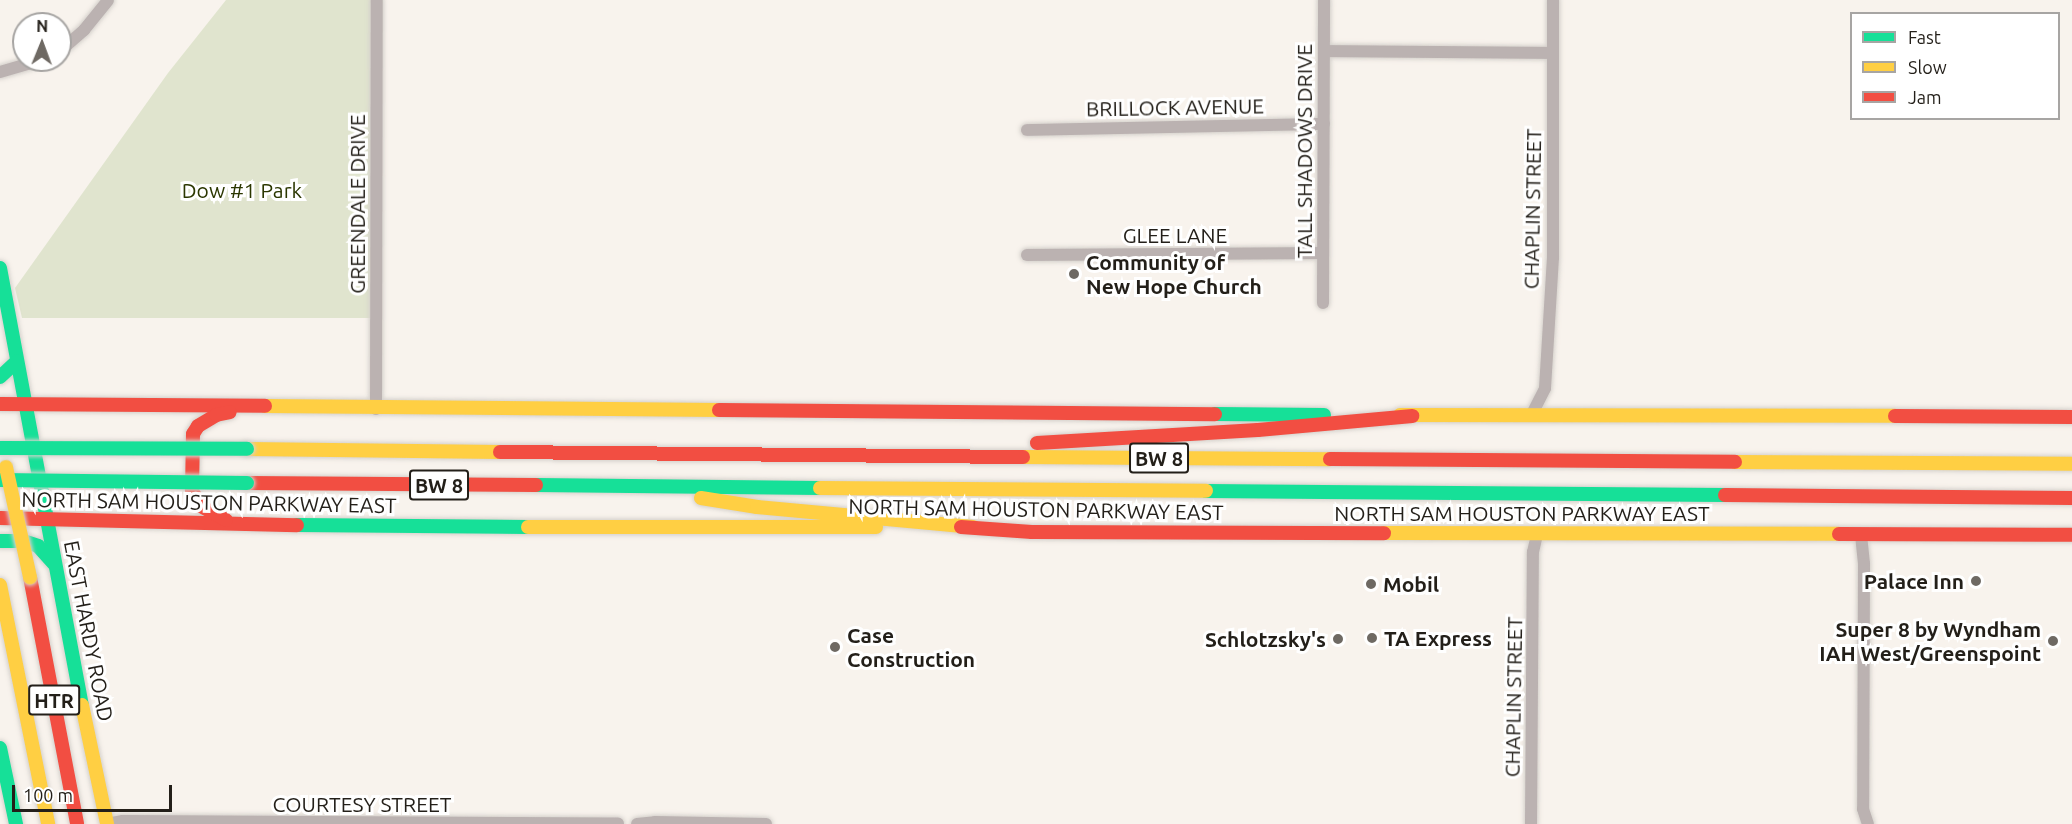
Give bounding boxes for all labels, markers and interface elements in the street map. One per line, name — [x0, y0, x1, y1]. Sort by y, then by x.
north arrow — [12, 12, 72, 72]
legend — [1850, 12, 2060, 120]
text: N — [36, 17, 48, 35]
text: Fast — [1908, 27, 1941, 47]
street label: TALL SHADOWS DRIVE — [1291, 44, 1317, 258]
text: Slow — [1908, 57, 1947, 77]
text: Jam — [1908, 87, 1942, 107]
street label: BRILLOCK AVENUE — [1086, 93, 1264, 121]
street label: GREENDALE DRIVE — [344, 114, 370, 294]
street label: CHAPLIN STREET — [1518, 129, 1546, 289]
park label: Dow #1 Park — [182, 177, 302, 203]
street label: GLEE LANE — [1123, 222, 1227, 248]
place label: Community of New Hope Church — [1086, 249, 1262, 299]
marker: Community of New Hope Church — [1067, 267, 1081, 281]
road number: BW 8 — [1129, 441, 1189, 475]
road number: BW 8 — [409, 468, 469, 502]
street label: NORTH SAM HOUSTON PARKWAY EAST — [21, 486, 397, 518]
street label: NORTH SAM HOUSTON PARKWAY EAST — [848, 493, 1224, 525]
street label: NORTH SAM HOUSTON PARKWAY EAST — [1334, 500, 1710, 526]
street label: EAST HARDY ROAD — [59, 538, 119, 724]
place label: Palace Inn — [1864, 568, 1964, 594]
place label: Mobil — [1383, 571, 1439, 597]
marker: Palace Inn — [1969, 574, 1983, 588]
marker: Mobil — [1364, 577, 1378, 591]
place label: Super 8 by Wyndham IAH West/Greenspoint — [1819, 616, 2041, 666]
street label: CHAPLIN STREET — [1499, 617, 1527, 777]
place label: Case Construction — [847, 622, 975, 672]
place label: TA Express — [1384, 625, 1492, 651]
place label: Schlotzsky's — [1205, 626, 1326, 652]
marker: TA Express — [1365, 631, 1379, 645]
marker: Schlotzsky's — [1331, 632, 1345, 646]
marker: Super 8 by Wyndham IAH West/Greenspoint — [2046, 634, 2060, 648]
marker: Case Construction — [828, 640, 842, 654]
road number: HTR — [27, 683, 81, 717]
scale bar — [15, 773, 176, 811]
text: 100 m — [23, 785, 73, 805]
street label: COURTESY STREET — [273, 791, 451, 817]

